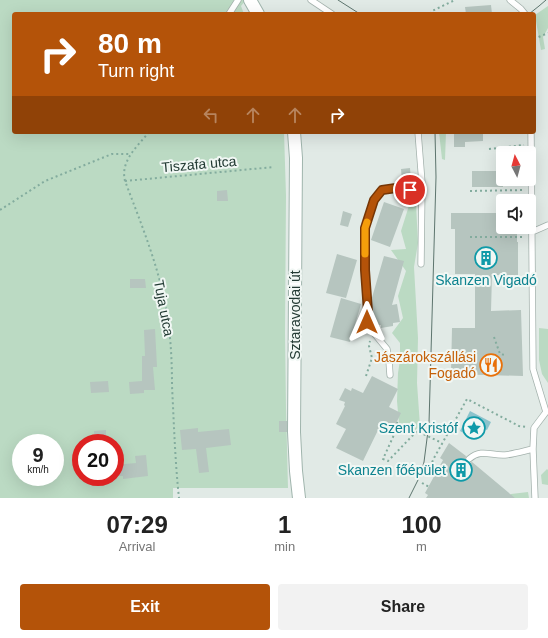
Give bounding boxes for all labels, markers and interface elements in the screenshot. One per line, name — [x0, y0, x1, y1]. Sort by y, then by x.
icon: right — [32, 28, 84, 80]
text: 80 m — [98, 28, 162, 59]
text: Turn right — [98, 61, 174, 81]
icon: left — [200, 104, 222, 126]
icon: ahead — [242, 104, 264, 126]
icon: ahead — [284, 104, 306, 126]
icon: right — [326, 104, 348, 126]
north arrow — [496, 146, 536, 186]
map controls — [496, 146, 536, 234]
street label: Tiszafa utca — [161, 153, 237, 175]
pin — [393, 173, 427, 207]
icon: arrive — [399, 179, 421, 201]
button: sound — [496, 194, 536, 234]
building icon: Skanzen Vigadó — [473, 245, 499, 271]
street label: Sztaravodai út — [287, 270, 303, 360]
place label: Skanzen Vigadó — [435, 272, 537, 288]
street label: Tuja utca — [151, 278, 177, 338]
position arrow — [346, 301, 388, 343]
place label: Jászárokszállási Fogadó — [374, 349, 476, 381]
restaurant icon: Jászárokszállási Fogadó — [478, 352, 504, 378]
place icon: Szent Kristóf — [461, 415, 487, 441]
place label: Szent Kristóf — [379, 420, 458, 436]
speed limit sign: 20 — [72, 434, 124, 486]
text: 9 — [32, 444, 44, 466]
building icon: Skanzen főépület — [448, 457, 474, 483]
place label: Skanzen főépület — [338, 462, 446, 478]
text: km/h — [27, 464, 49, 475]
text: 07:29 — [106, 511, 168, 538]
text: 1 — [278, 511, 291, 538]
text: 100 — [402, 511, 442, 538]
text: Arrival — [119, 539, 156, 554]
text: min — [274, 539, 295, 554]
text: m — [416, 539, 427, 554]
button: Exit — [20, 584, 270, 630]
button: Share — [278, 584, 528, 630]

